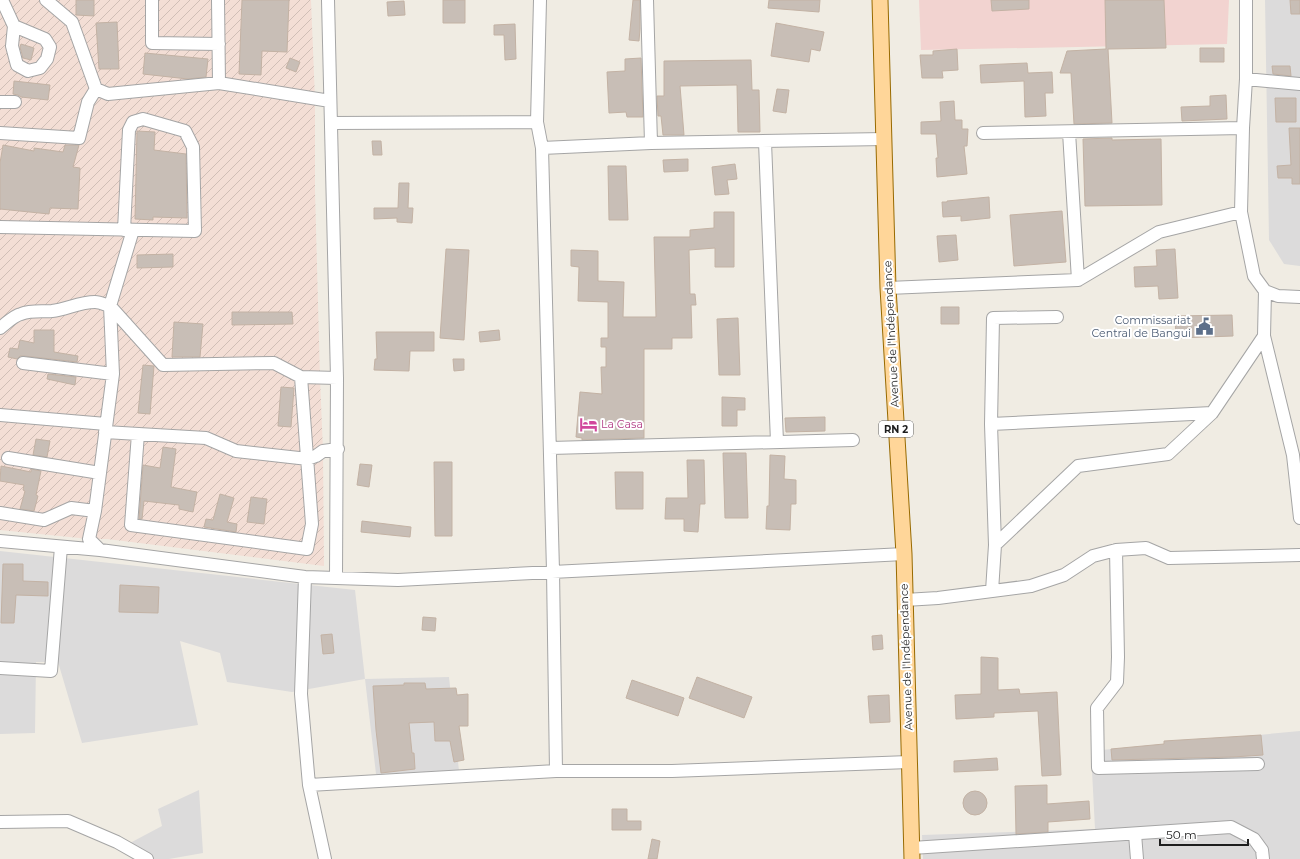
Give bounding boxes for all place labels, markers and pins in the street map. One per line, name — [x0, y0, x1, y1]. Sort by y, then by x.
place label: Commissariat Central de Bangui — [1092, 313, 1192, 340]
public building icon: Commissariat Central de Bangui — [1194, 316, 1214, 336]
hotel icon: La Casa — [578, 414, 598, 434]
place label: La Casa — [601, 417, 643, 431]

